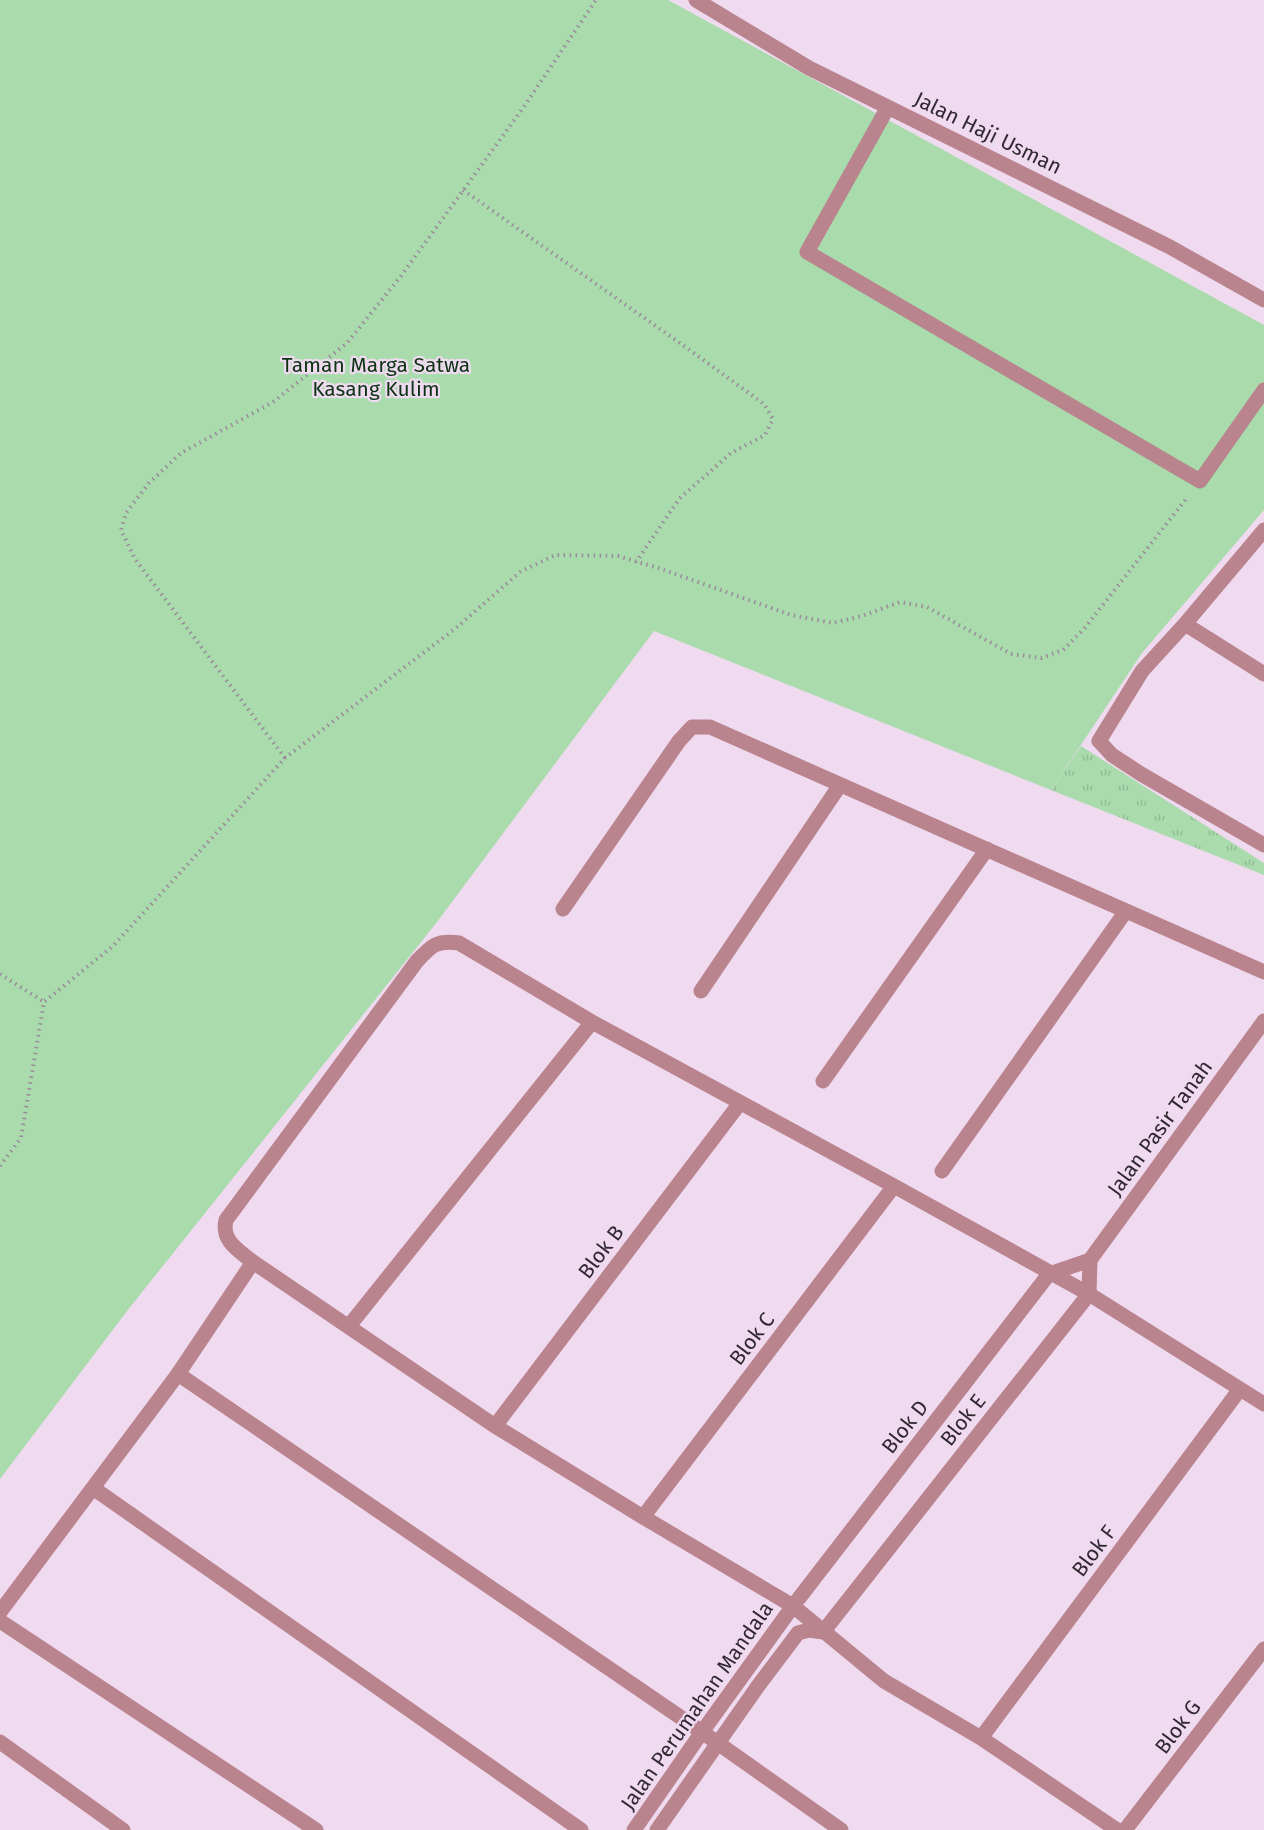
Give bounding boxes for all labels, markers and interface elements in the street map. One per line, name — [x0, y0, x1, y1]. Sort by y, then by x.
street label: Jalan Haji Usman — [910, 86, 1066, 180]
park label: Taman Marga Satwa Kasang Kulim — [282, 352, 470, 402]
street label: Jalan Pasir Tanah — [1102, 1055, 1218, 1201]
street label: Blok B — [573, 1220, 629, 1284]
street label: Blok C — [724, 1307, 780, 1370]
street label: Blok E — [935, 1389, 991, 1451]
street label: Blok D — [876, 1395, 934, 1459]
street label: Blok F — [1066, 1520, 1122, 1582]
street label: Jalan Perumahan Mandala — [615, 1597, 779, 1815]
street label: Blok G — [1149, 1695, 1207, 1759]

